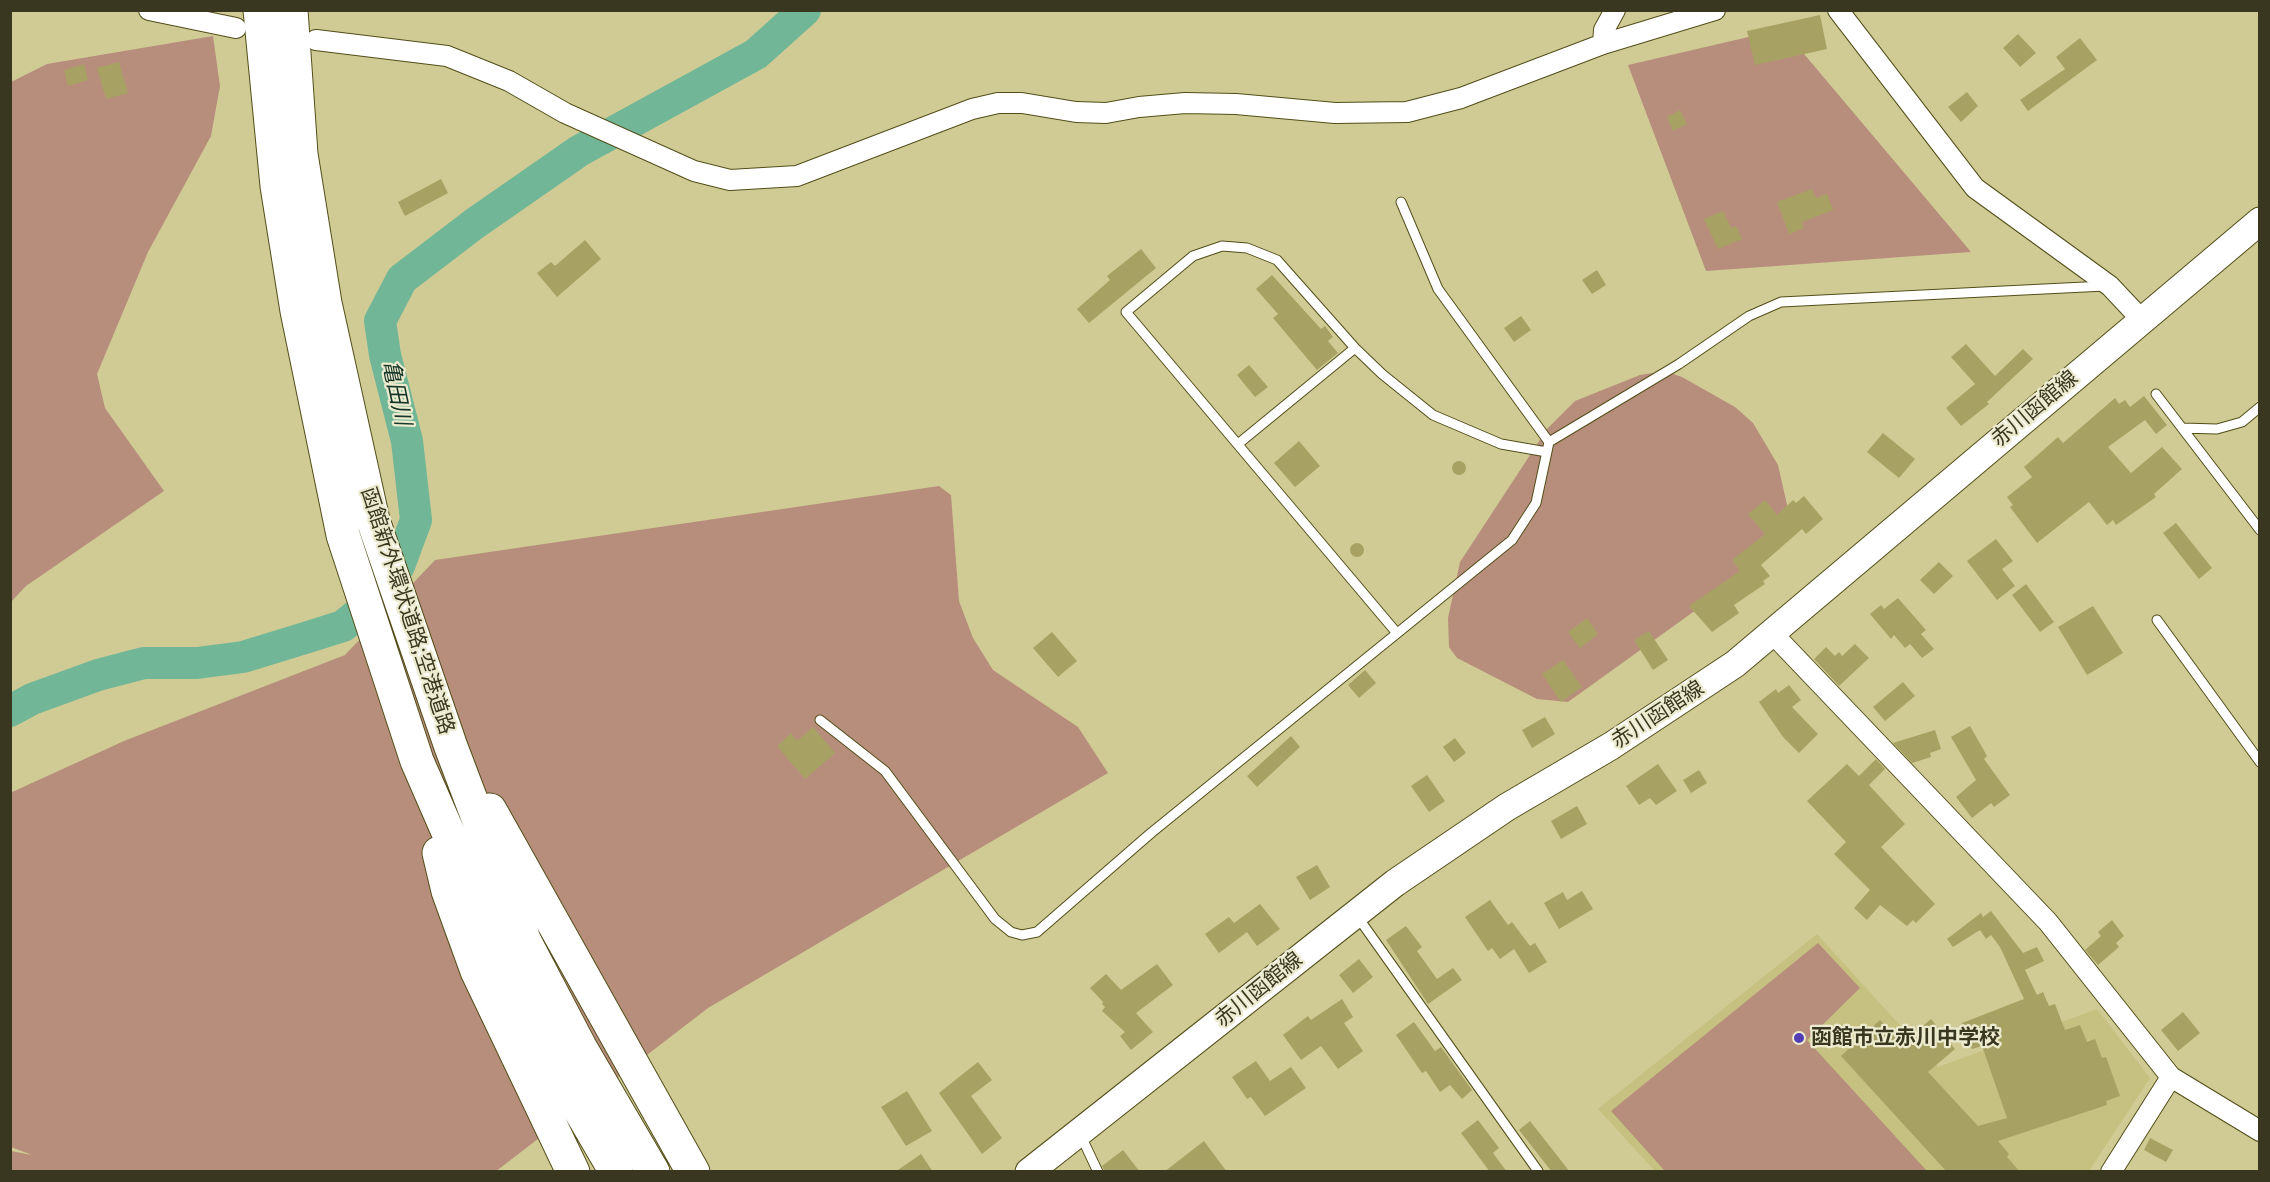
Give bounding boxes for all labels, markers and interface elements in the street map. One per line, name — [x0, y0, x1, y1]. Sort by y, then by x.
water label: 亀田川 — [376, 358, 416, 428]
street label: 赤川函館線 — [1987, 366, 2083, 452]
street label: 函館新外環状道路;空港道路 — [355, 484, 459, 738]
street label: 赤川函館線 — [1607, 676, 1709, 754]
street label: 赤川函館線 — [1210, 947, 1308, 1033]
place label: 函館市立赤川中学校 — [1811, 1025, 2000, 1051]
marker: 函館市立赤川中学校 — [1792, 1031, 1806, 1045]

